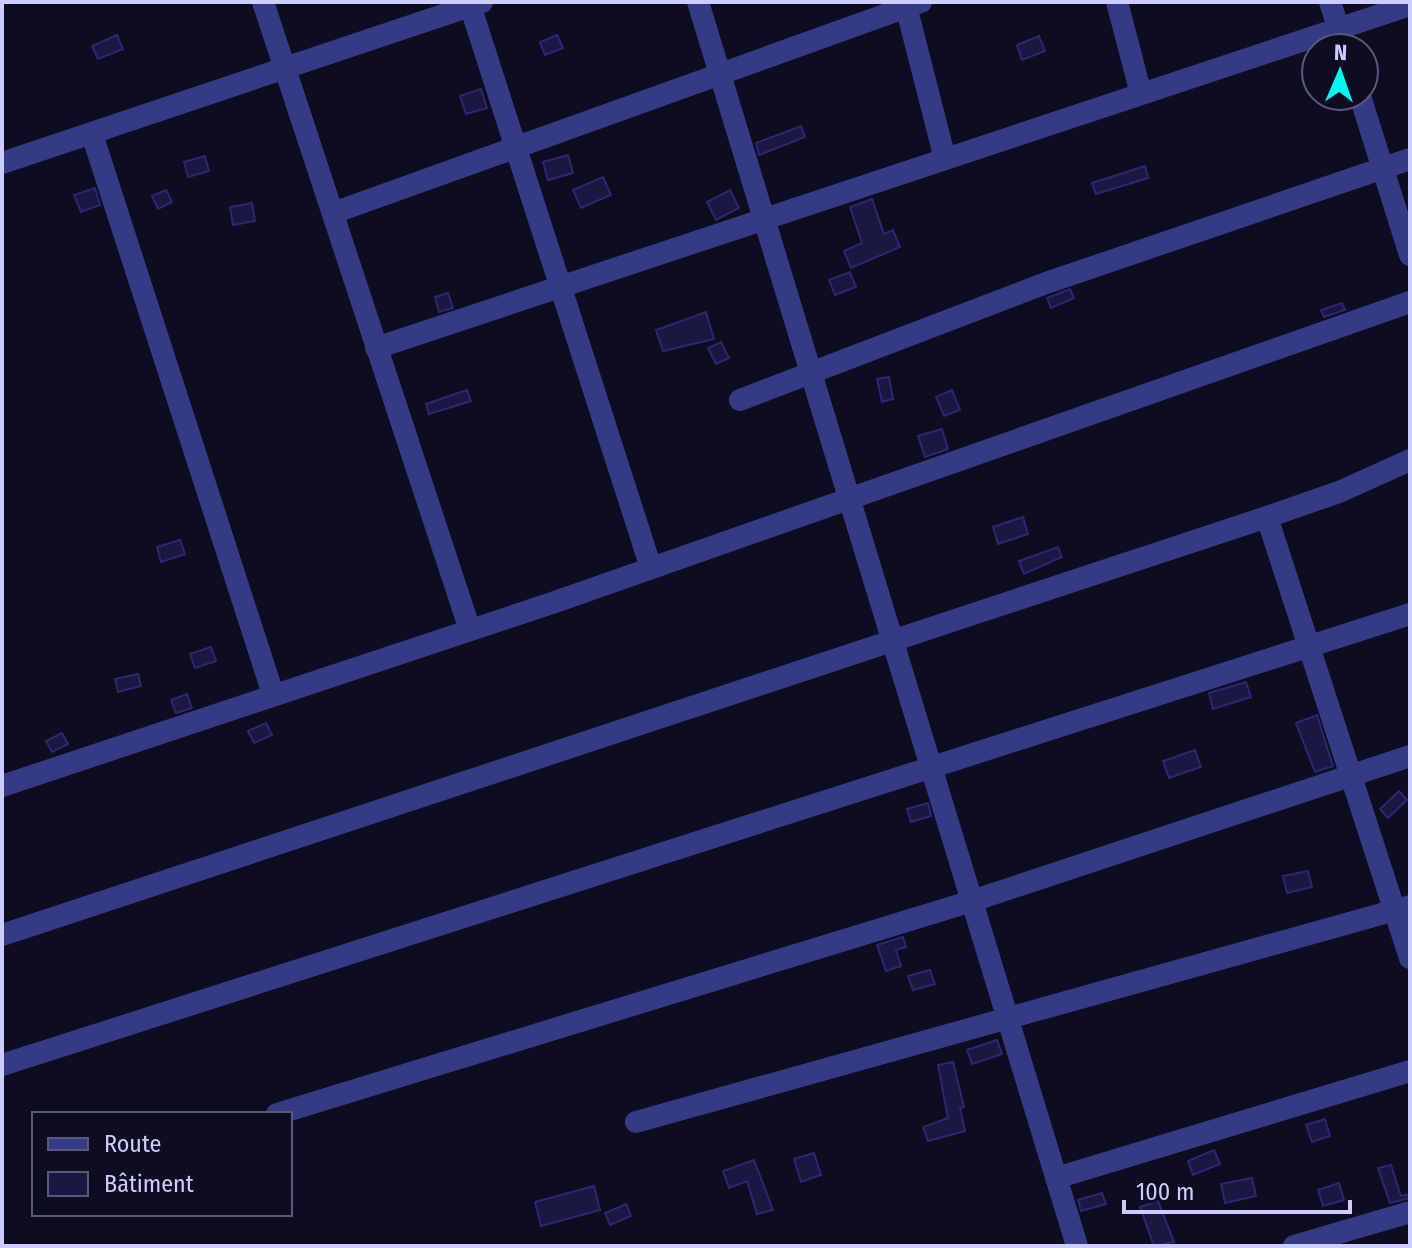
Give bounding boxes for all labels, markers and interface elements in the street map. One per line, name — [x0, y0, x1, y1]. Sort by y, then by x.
north arrow — [1300, 32, 1380, 112]
text: N — [1334, 39, 1348, 66]
legend — [32, 1112, 292, 1216]
text: Route — [104, 1130, 161, 1158]
scale bar — [1124, 1164, 1350, 1214]
text: Bâtiment — [104, 1170, 194, 1198]
text: 100 m — [1136, 1178, 1194, 1206]

